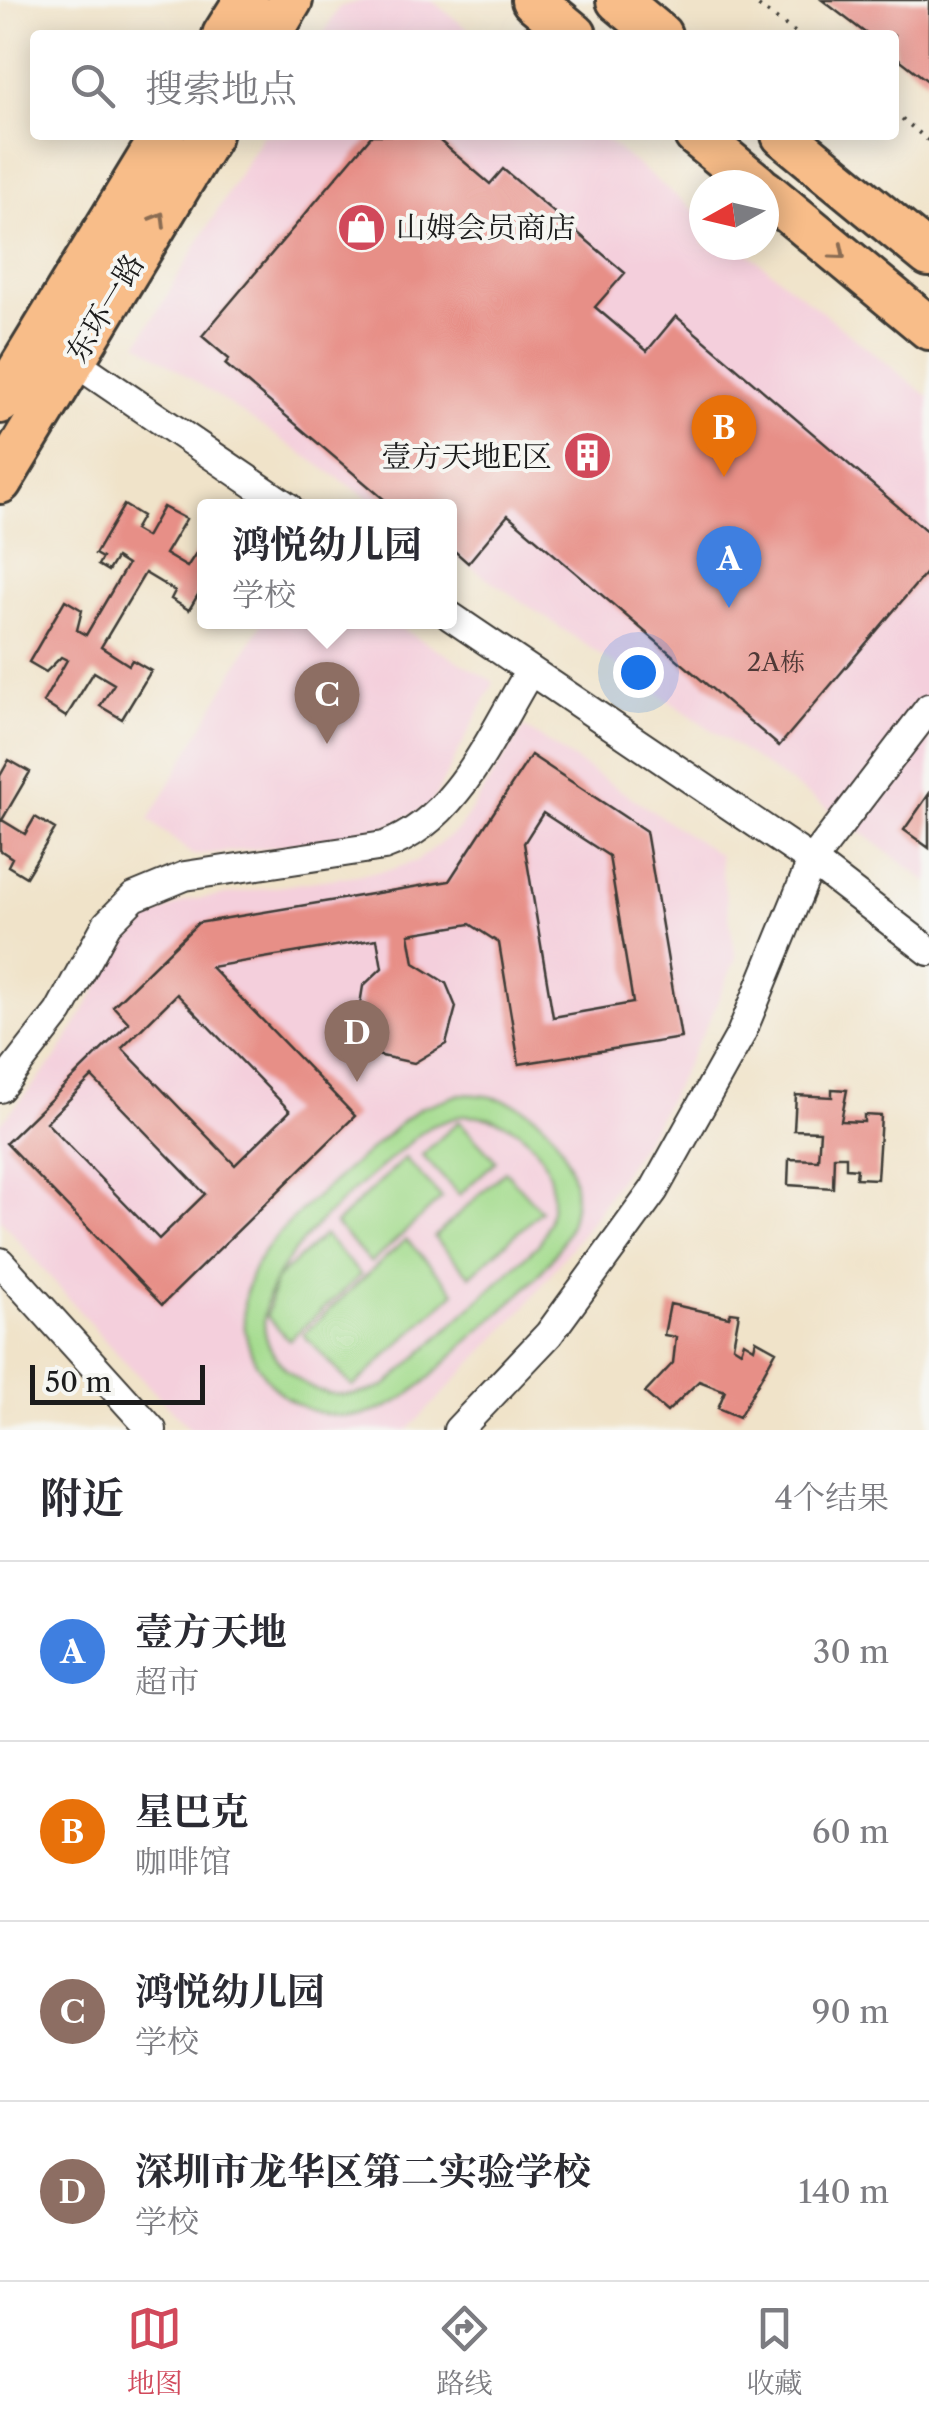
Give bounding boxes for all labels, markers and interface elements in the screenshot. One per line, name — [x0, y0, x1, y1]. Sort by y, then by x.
search box — [30, 30, 899, 140]
icon: search — [65, 58, 120, 113]
text: 搜索地点 — [145, 65, 297, 112]
north arrow — [689, 170, 779, 260]
shop icon: 山姆会员商店 — [335, 201, 387, 253]
place label: 山姆会员商店 — [396, 209, 576, 246]
one-way arrow — [147, 212, 166, 230]
one-way arrow — [828, 241, 846, 259]
street label: 东环一路 — [58, 247, 152, 369]
pin: B — [692, 394, 756, 477]
building icon: 壹方天地E区 — [561, 430, 613, 482]
place label: 壹方天地E区 — [381, 438, 552, 475]
popup — [197, 499, 457, 629]
text: 鸿悦幼儿园 — [232, 521, 422, 568]
pin: A — [696, 526, 762, 608]
text: 学校 — [232, 575, 296, 614]
your location — [613, 647, 664, 698]
house number: 2A栋 — [747, 647, 805, 678]
pin: C — [294, 662, 360, 744]
pin: D — [324, 1000, 390, 1082]
scale bar — [30, 1360, 205, 1404]
text: 50 m — [45, 1365, 112, 1399]
text: 附近 — [40, 1472, 124, 1524]
text: 4个结果 — [775, 1478, 889, 1517]
text: 壹方天地 — [135, 1608, 287, 1655]
text: A — [60, 1632, 85, 1671]
text: 30 m — [813, 1632, 889, 1671]
text: 超市 — [135, 1662, 199, 1701]
text: 星巴克 — [135, 1788, 249, 1835]
text: B — [61, 1812, 84, 1851]
text: 60 m — [812, 1812, 889, 1851]
text: 咖啡馆 — [135, 1842, 231, 1881]
text: 鸿悦幼儿园 — [135, 1968, 325, 2015]
text: C — [60, 1992, 85, 2031]
text: 90 m — [812, 1992, 889, 2031]
text: 学校 — [135, 2022, 199, 2061]
text: 深圳市龙华区第二实验学校 — [135, 2148, 591, 2195]
text: D — [59, 2172, 86, 2211]
text: 140 m — [798, 2172, 889, 2211]
text: 学校 — [135, 2202, 199, 2241]
tab: 地图 — [127, 2301, 183, 2401]
tab: 路线 — [436, 2301, 492, 2401]
tab: 收藏 — [746, 2301, 802, 2401]

